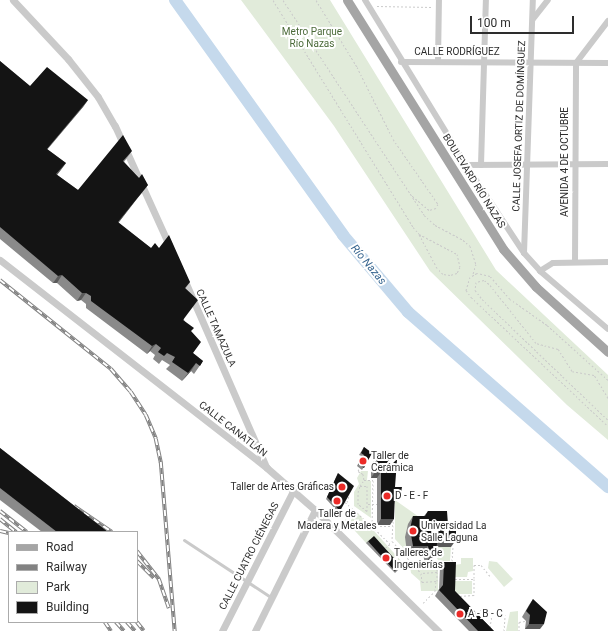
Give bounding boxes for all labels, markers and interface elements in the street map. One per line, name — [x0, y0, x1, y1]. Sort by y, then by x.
scale bar — [472, 8, 576, 34]
text: 100 m — [477, 16, 511, 30]
park label: Metro Parque Río Nazas — [282, 25, 342, 48]
street label: CALLE JOSEFA ORTIZ DE DOMÍNGUEZ — [510, 40, 528, 212]
street label: CALLE RODRÍGUEZ — [414, 46, 500, 58]
street label: AVENIDA 4 DE OCTUBRE — [559, 107, 571, 217]
street label: BOULEVARD RÍO NAZAS — [440, 132, 508, 230]
water label: Río Nazas — [348, 242, 388, 288]
street label: CALLE TAMAZULA — [193, 287, 239, 369]
street label: CALLE CANATLÁN — [197, 399, 269, 459]
place label: Taller de Cerámica — [371, 449, 413, 472]
marker: Taller de Cerámica — [358, 456, 368, 466]
place label: Taller de Artes Gráficas — [230, 481, 334, 493]
marker: Taller de Artes Gráficas — [337, 482, 347, 492]
place label: D - E - F — [395, 490, 428, 502]
marker: D - E - F — [382, 491, 392, 501]
marker: Taller de Madera y Metales — [332, 496, 342, 506]
street label: CALLE CUATRO CIÉNEGAS — [217, 500, 281, 612]
place label: Taller de Madera y Metales — [297, 507, 377, 530]
place label: Universidad La Salle Laguna — [421, 519, 487, 542]
marker: Universidad La Salle Laguna — [408, 526, 418, 536]
legend — [8, 531, 138, 623]
text: Road — [46, 540, 74, 554]
place label: Talleres de Ingenierías — [394, 546, 443, 570]
marker: Talleres de Ingenierías — [381, 553, 391, 563]
text: Railway — [46, 560, 87, 574]
text: Park — [46, 580, 70, 594]
text: Building — [46, 600, 89, 614]
place label: A - B - C — [468, 608, 503, 620]
marker: A - B - C — [455, 609, 465, 619]

